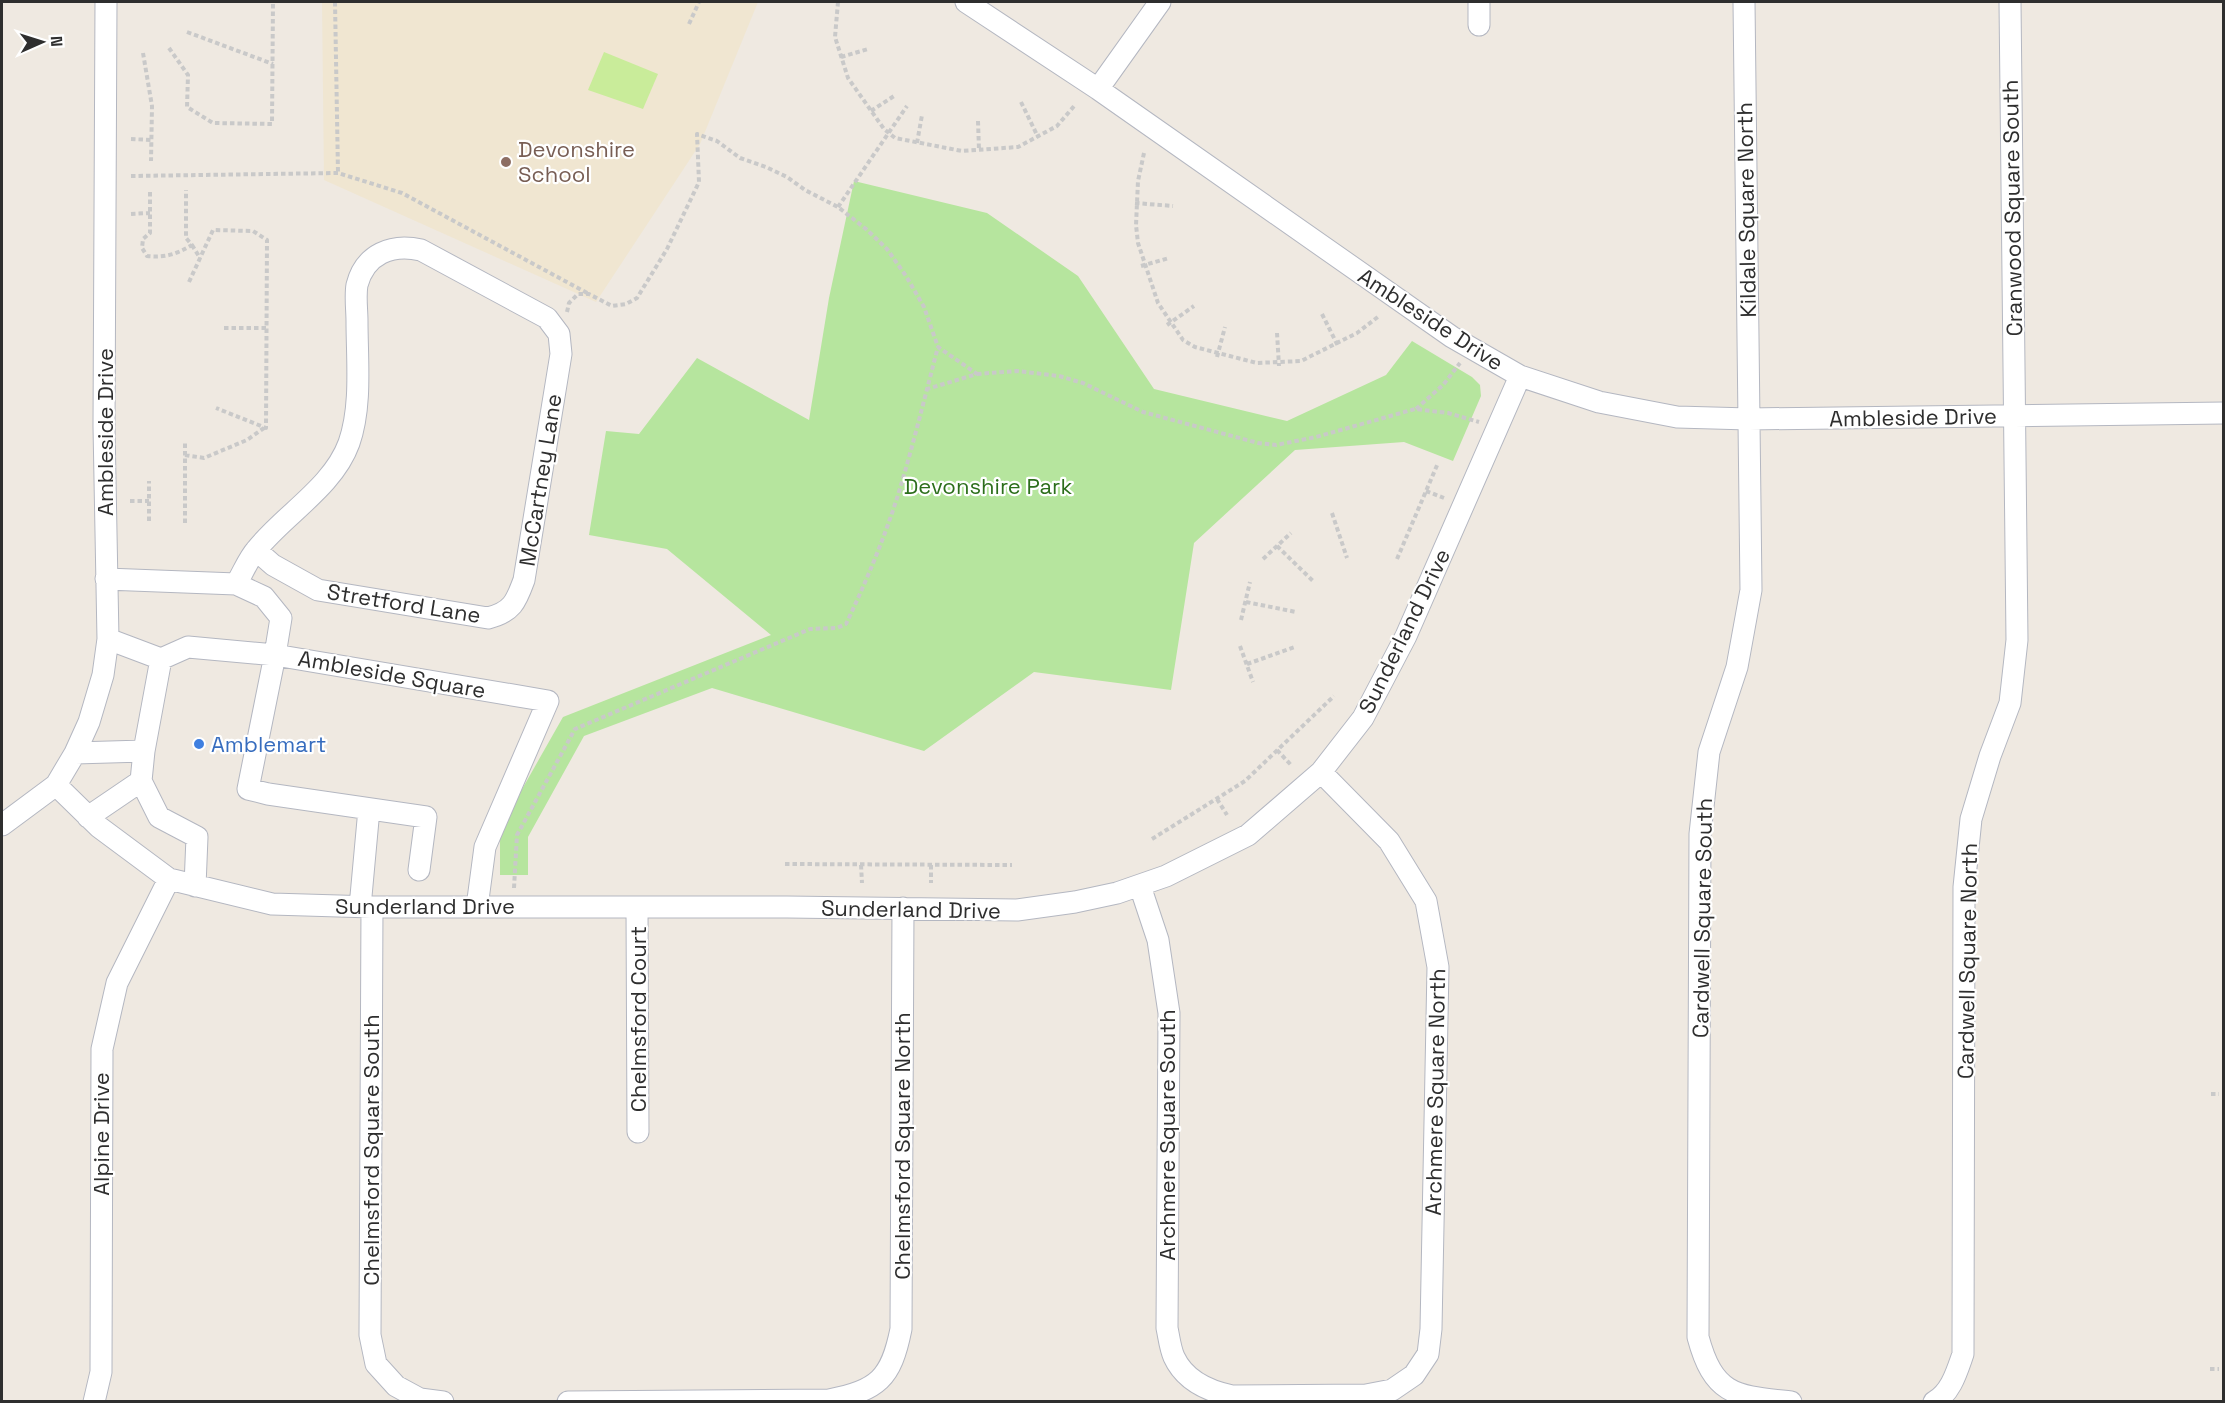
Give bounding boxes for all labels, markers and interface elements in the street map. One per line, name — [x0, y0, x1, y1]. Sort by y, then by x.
north arrow — [12, 12, 72, 72]
text: N — [46, 35, 67, 47]
street label: Cranwood Square South — [1996, 79, 2028, 337]
street label: Kildale Square North — [1730, 102, 1762, 318]
place label: Devonshire School — [518, 135, 635, 188]
marker: Devonshire School — [499, 155, 513, 169]
street label: Ambleside Drive — [1353, 262, 1509, 376]
street label: Ambleside Drive — [91, 348, 119, 516]
street label: McCartney Lane — [513, 392, 567, 568]
street label: Ambleside Drive — [1829, 402, 1997, 432]
park label: Devonshire Park — [904, 472, 1072, 500]
street label: Sunderland Drive — [1352, 544, 1456, 718]
street label: Stretford Lane — [325, 577, 483, 629]
street label: Ambleside Square — [296, 644, 488, 704]
place label: Amblemart — [211, 730, 326, 758]
marker: Amblemart — [192, 737, 206, 751]
street label: Cardwell Square South — [1686, 798, 1718, 1038]
street label: Cardwell Square North — [1951, 843, 1983, 1079]
street label: Sunderland Drive — [335, 892, 515, 920]
street label: Sunderland Drive — [821, 893, 1001, 925]
street label: Chelmsford Court — [624, 926, 652, 1112]
street label: Archmere Square North — [1419, 968, 1451, 1216]
street label: Archmere Square South — [1153, 1009, 1181, 1261]
street label: Chelmsford Square North — [888, 1012, 916, 1280]
street label: Chelmsford Square South — [357, 1014, 385, 1286]
street label: Alpine Drive — [87, 1072, 115, 1196]

